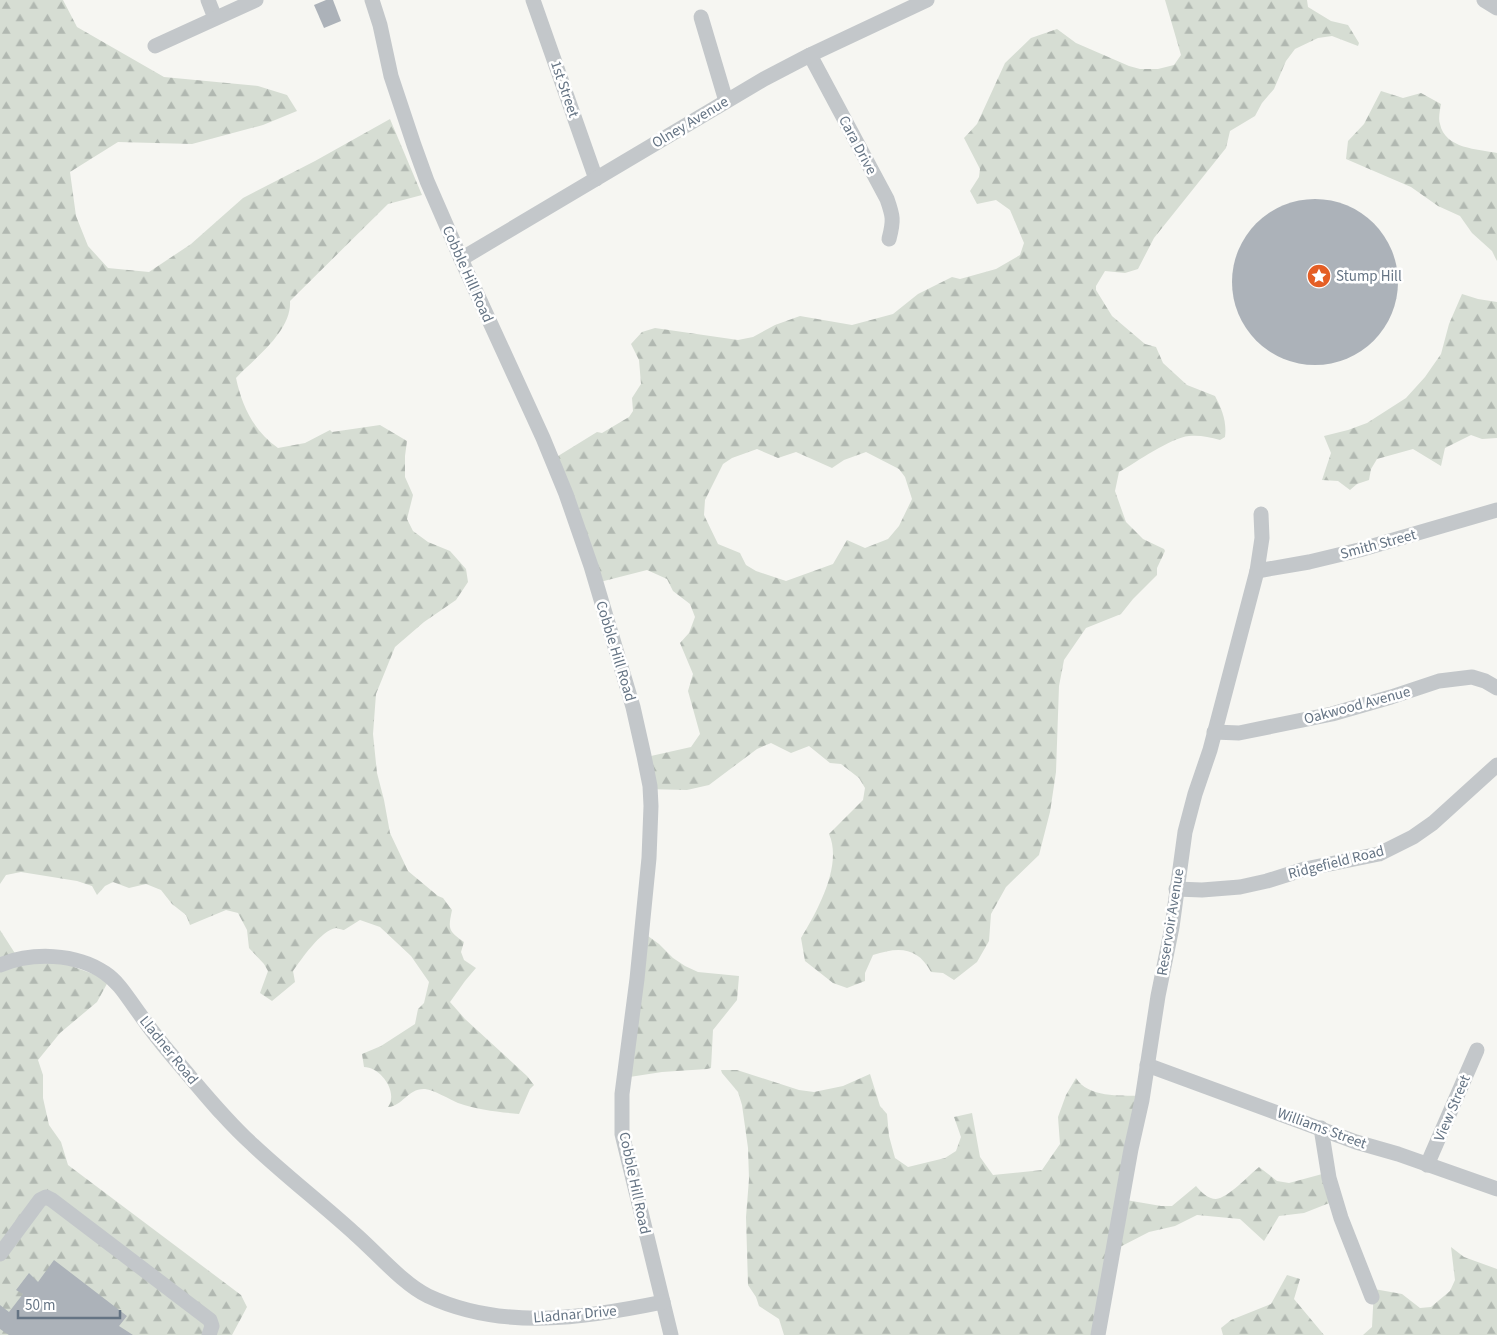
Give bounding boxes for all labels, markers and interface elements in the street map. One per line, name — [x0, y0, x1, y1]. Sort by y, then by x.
street label: 1st Street — [545, 58, 584, 121]
street label: Olney Avenue — [648, 91, 732, 154]
street label: Cara Drive — [833, 112, 882, 178]
street label: Cobble Hill Road — [437, 222, 498, 326]
place icon: Stump Hill — [1306, 263, 1332, 289]
place label: Stump Hill — [1336, 266, 1402, 287]
street label: Smith Street — [1338, 524, 1418, 565]
street label: Cobble Hill Road — [590, 598, 641, 704]
street label: Oakwood Avenue — [1302, 681, 1413, 730]
street label: Ridgefield Road — [1286, 840, 1386, 885]
street label: Reservoir Avenue — [1152, 867, 1189, 977]
street label: Lladner Road — [134, 1011, 203, 1089]
street label: View Street — [1429, 1072, 1476, 1145]
street label: Williams Street — [1274, 1103, 1369, 1154]
street label: Cobble Hill Road — [613, 1130, 656, 1236]
scale bar — [18, 1288, 120, 1320]
text: 50 m — [25, 1295, 55, 1316]
street label: Lladnar Drive — [533, 1300, 618, 1329]

